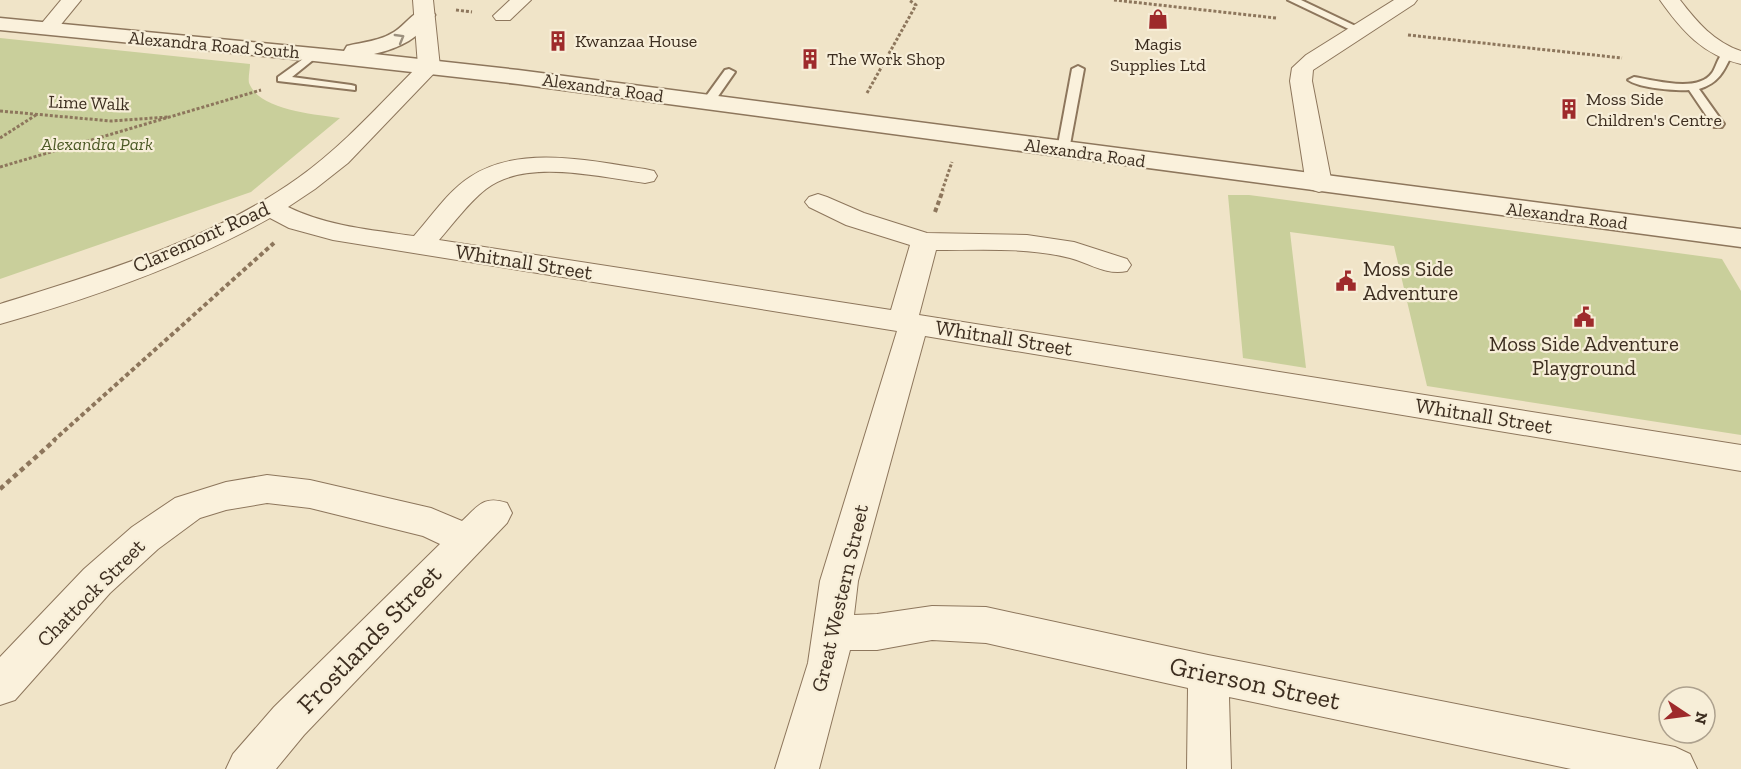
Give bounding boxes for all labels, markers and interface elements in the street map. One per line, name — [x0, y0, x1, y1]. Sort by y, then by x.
shop icon: Magis Supplies Ltd — [1146, 7, 1170, 31]
street label: Alexandra Road South — [128, 27, 300, 63]
building icon: Kwanzaa House — [546, 29, 570, 53]
place label: Kwanzaa House — [575, 30, 697, 52]
place label: Magis Supplies Ltd — [1110, 33, 1206, 76]
one-way arrow — [394, 34, 404, 45]
building icon: The Work Shop — [798, 47, 822, 71]
place label: The Work Shop — [827, 48, 945, 70]
street label: Alexandra Road — [541, 69, 665, 107]
place label: Moss Side Children's Centre — [1586, 88, 1722, 131]
street label: Lime Walk — [48, 91, 131, 115]
building icon: Moss Side Children's Centre — [1557, 97, 1581, 121]
park label: Alexandra Park — [40, 133, 153, 155]
street label: Alexandra Road — [1023, 134, 1147, 172]
street label: Claremont Road — [129, 195, 273, 278]
street label: Alexandra Road — [1505, 198, 1629, 234]
street label: Whitnall Street — [454, 238, 595, 285]
place label: Moss Side Adventure — [1363, 256, 1458, 305]
public building icon: Moss Side Adventure — [1334, 269, 1358, 293]
public building icon: Moss Side Adventure Playground — [1572, 305, 1596, 329]
street label: Whitnall Street — [934, 314, 1075, 361]
place label: Moss Side Adventure Playground — [1489, 331, 1679, 380]
street label: Whitnall Street — [1414, 392, 1555, 439]
street label: Great Western Street — [806, 502, 873, 694]
street label: Chattock Street — [31, 533, 150, 652]
street label: Frostlands Street — [290, 558, 448, 720]
street label: Grierson Street — [1167, 649, 1343, 717]
north arrow — [1657, 685, 1717, 745]
text: N — [1691, 710, 1712, 726]

